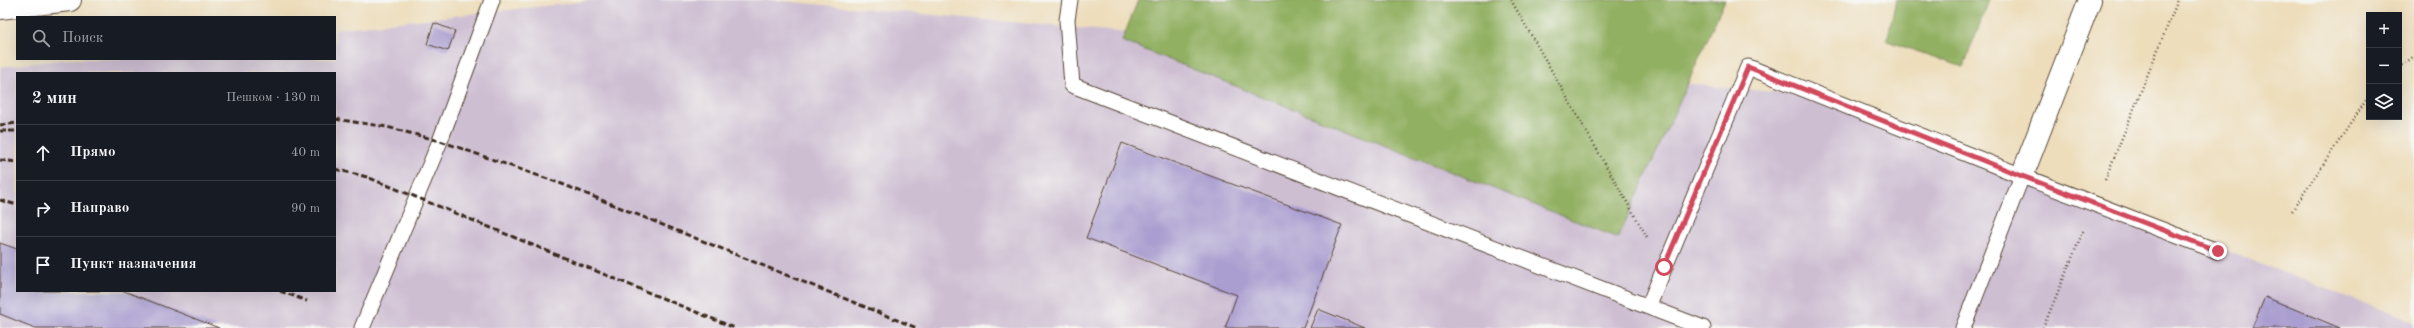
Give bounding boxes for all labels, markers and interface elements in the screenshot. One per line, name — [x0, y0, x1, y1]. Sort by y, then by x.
map controls — [2366, 12, 2402, 120]
button: + — [2366, 12, 2402, 48]
search box — [16, 16, 336, 60]
icon: search — [30, 27, 52, 49]
text: Поиск — [62, 31, 103, 46]
button: − — [2366, 48, 2402, 84]
button: layers — [2366, 84, 2402, 120]
text: 2 мин — [32, 90, 77, 107]
text: Пешком · 130 m — [226, 91, 320, 104]
icon: ahead — [32, 142, 54, 164]
text: Прямо — [70, 145, 116, 160]
text: 40 m — [291, 146, 320, 159]
icon: right — [32, 198, 54, 220]
text: Направо — [70, 201, 129, 216]
text: 90 m — [291, 202, 320, 215]
route end — [2209, 242, 2227, 260]
icon: arrive — [32, 254, 54, 276]
text: Пункт назначения — [70, 257, 197, 272]
route start — [1655, 258, 1673, 276]

